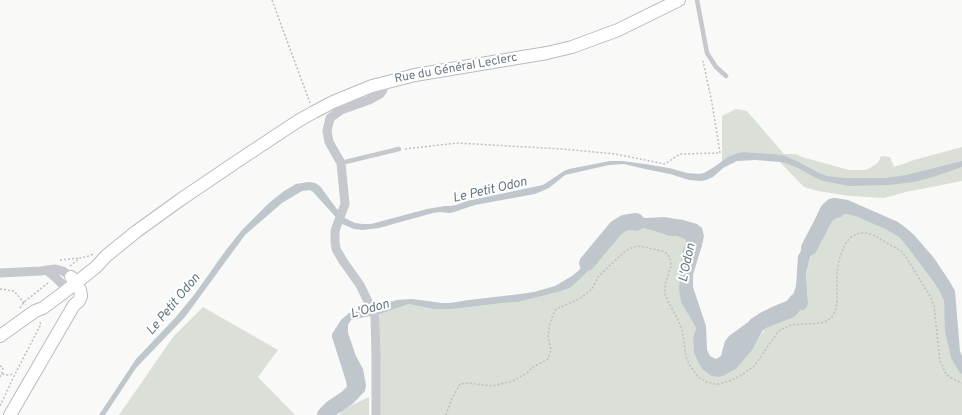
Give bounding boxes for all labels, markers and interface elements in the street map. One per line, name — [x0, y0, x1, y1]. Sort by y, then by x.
street label: Rue du Général Leclerc — [394, 51, 518, 87]
water label: Le Petit Odon — [451, 175, 529, 207]
water label: L'Odon — [676, 242, 700, 284]
water label: Le Petit Odon — [144, 271, 204, 339]
water label: L'Odon — [349, 297, 391, 323]

